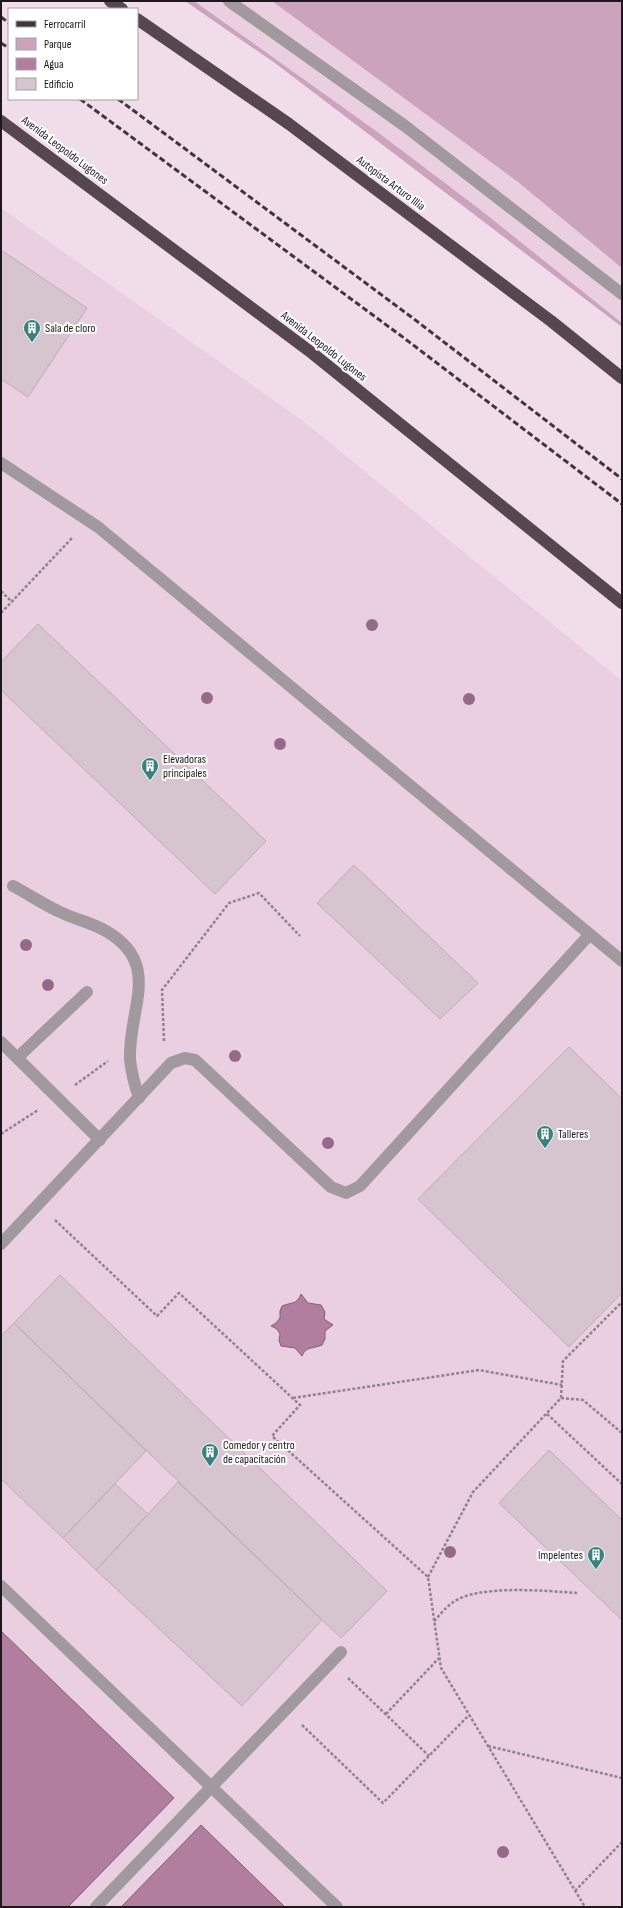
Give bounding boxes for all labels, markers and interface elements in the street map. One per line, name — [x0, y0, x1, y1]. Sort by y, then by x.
legend — [8, 8, 138, 100]
text: Ferrocarril — [44, 17, 86, 32]
text: Parque — [44, 37, 72, 52]
text: Agua — [43, 57, 64, 72]
text: Edificio — [44, 77, 73, 92]
street label: Avenida Leopoldo Lugones — [17, 112, 111, 188]
street label: Autopista Arturo Illia — [353, 152, 428, 214]
street label: Avenida Leopoldo Lugones — [277, 308, 370, 385]
building icon: Sala de cloro — [22, 318, 42, 343]
place label: Sala de cloro — [45, 321, 96, 336]
place label: Elevadoras principales — [163, 752, 207, 781]
building icon: Elevadoras principales — [140, 756, 160, 781]
building icon: Talleres — [535, 1124, 555, 1149]
place label: Talleres — [558, 1127, 588, 1142]
place label: Comedor y centro de capacitación — [223, 1438, 295, 1467]
building icon: Comedor y centro de capacitación — [200, 1442, 220, 1467]
building icon: Impelentes — [586, 1545, 606, 1570]
place label: Impelentes — [538, 1548, 583, 1563]

